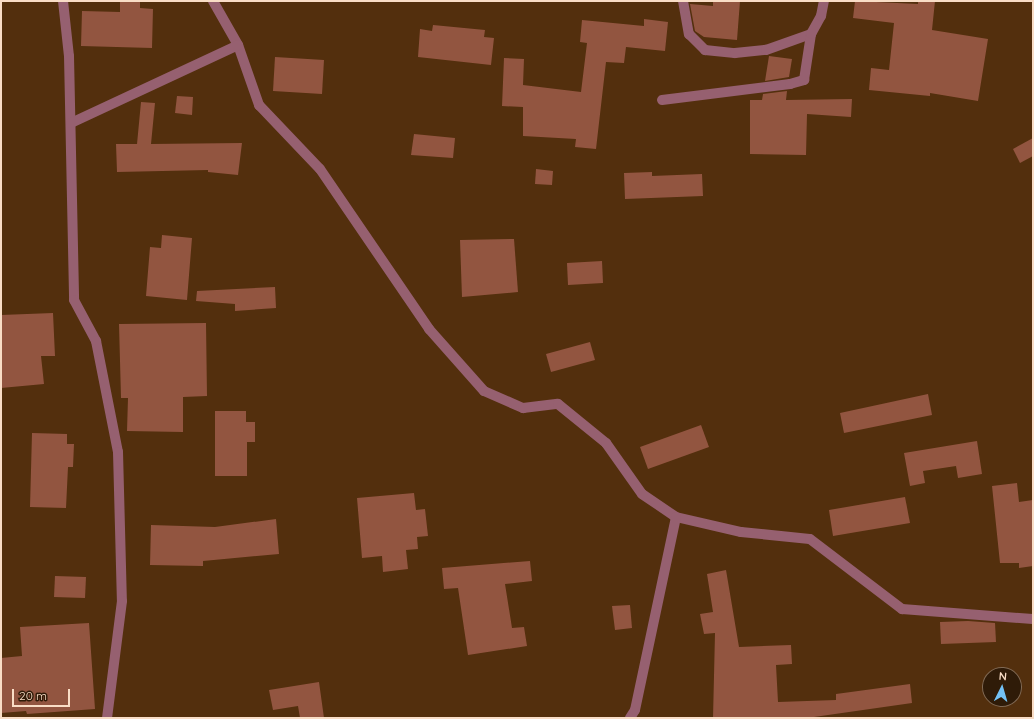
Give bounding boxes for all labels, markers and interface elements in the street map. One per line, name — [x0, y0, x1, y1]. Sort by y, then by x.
north arrow — [982, 667, 1022, 707]
text: N — [998, 669, 1008, 683]
scale bar — [14, 681, 72, 707]
text: 20 m — [19, 688, 47, 703]

